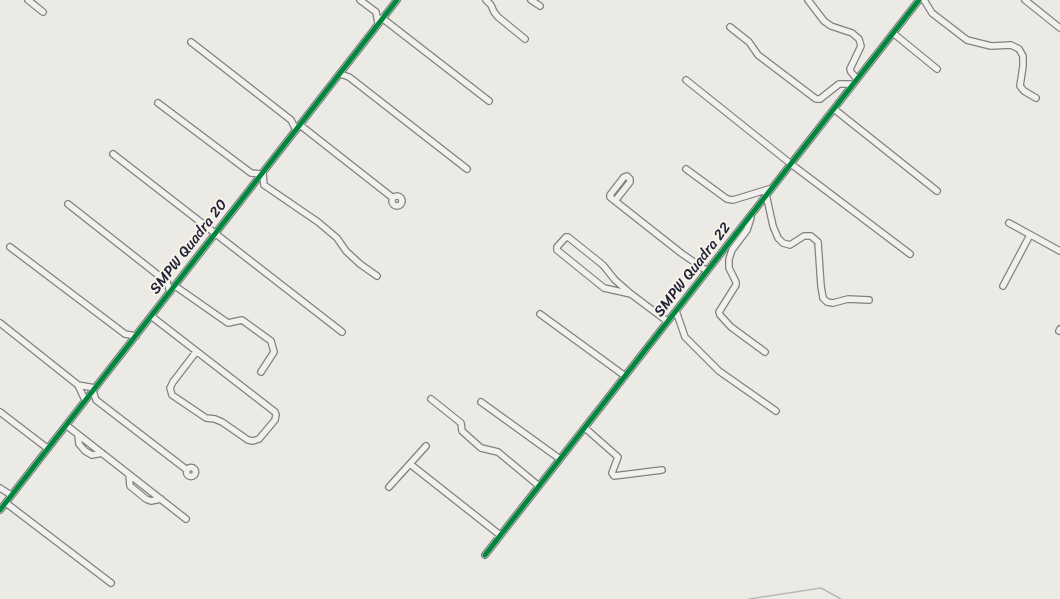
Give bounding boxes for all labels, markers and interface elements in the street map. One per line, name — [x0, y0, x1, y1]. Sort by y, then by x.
street label: SMPW Quadra 20 — [146, 196, 232, 298]
street label: SMPW Quadra 22 — [651, 219, 735, 321]

